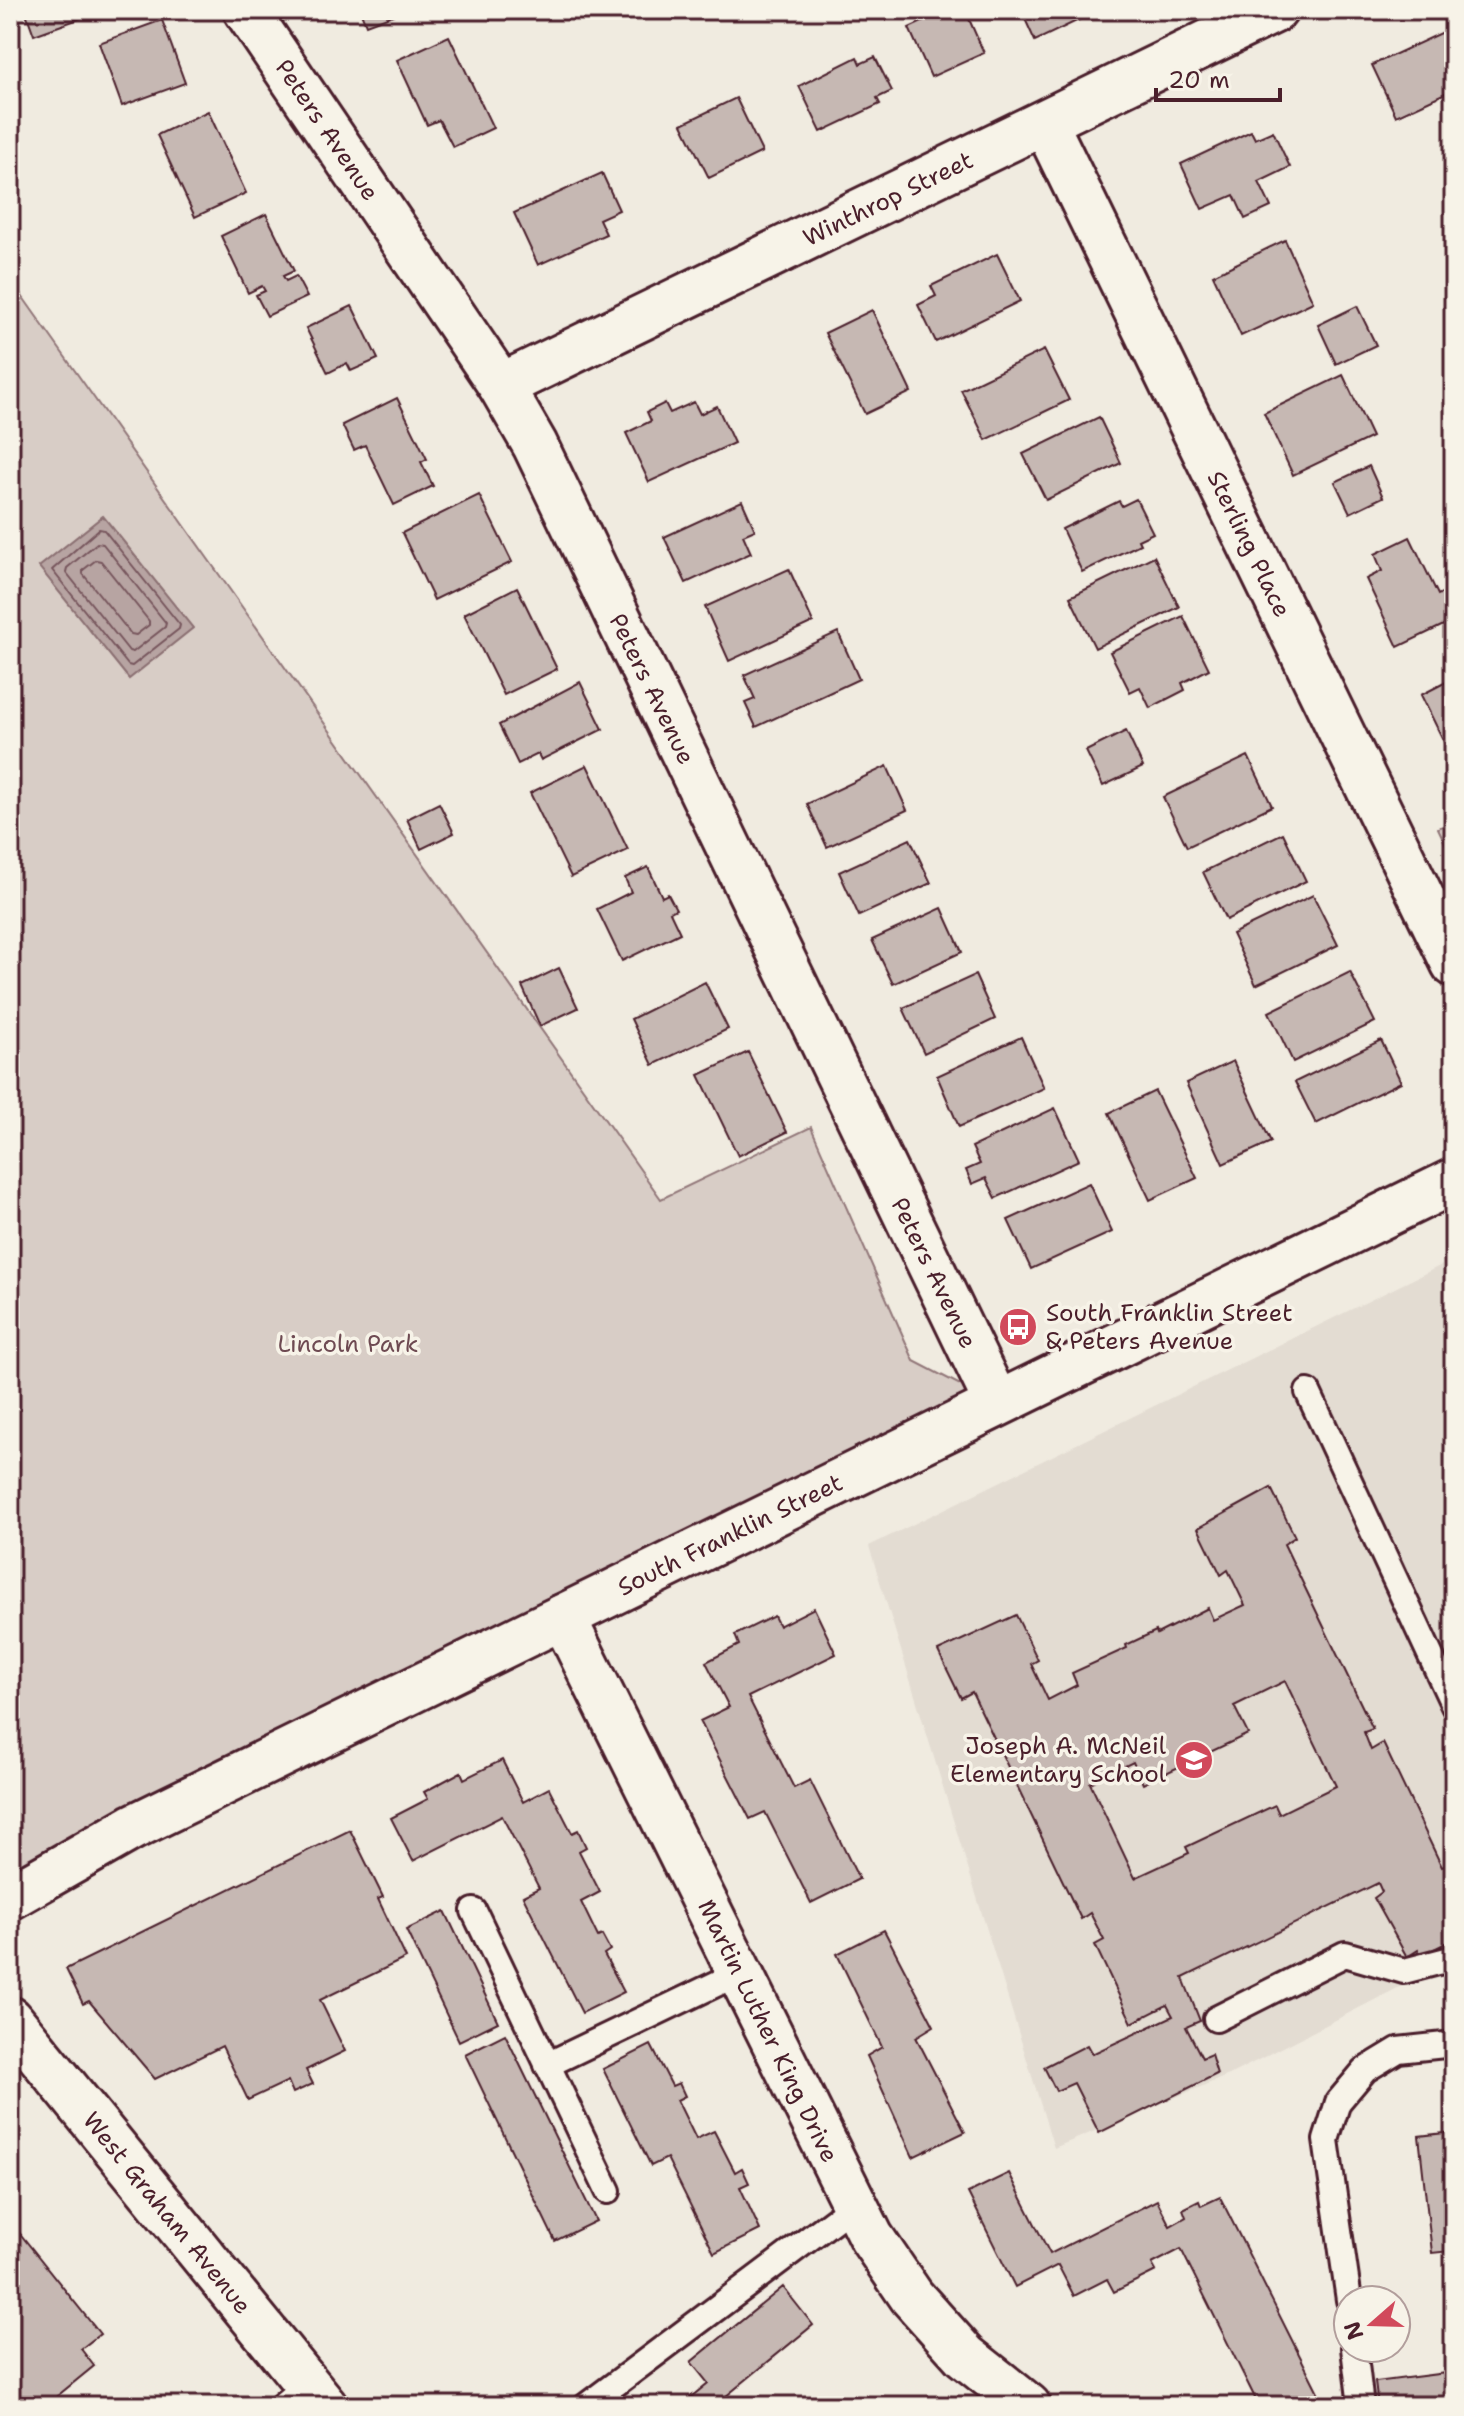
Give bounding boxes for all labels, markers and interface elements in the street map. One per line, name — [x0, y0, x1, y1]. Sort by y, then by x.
scale bar — [1156, 52, 1280, 102]
street label: Peters Avenue — [268, 53, 386, 207]
text: 20 m — [1168, 64, 1230, 96]
street label: Winthrop Street — [798, 144, 978, 254]
street label: Sterling Place — [1200, 466, 1298, 622]
street label: Peters Avenue — [602, 608, 702, 770]
street label: Peters Avenue — [884, 1192, 984, 1354]
place label: South Franklin Street & Peters Avenue — [1046, 1297, 1293, 1357]
bus stop icon: South Franklin Street & Peters Avenue — [997, 1306, 1039, 1348]
park label: Lincoln Park — [277, 1328, 419, 1360]
street label: South Franklin Street — [612, 1467, 848, 1603]
place label: Joseph A. McNeil Elementary School — [950, 1730, 1167, 1790]
school or university icon: Joseph A. McNeil Elementary School — [1173, 1739, 1215, 1781]
street label: Martin Luther King Drive — [690, 1894, 846, 2168]
street label: West Graham Avenue — [75, 2105, 259, 2321]
north arrow — [1332, 2284, 1412, 2364]
text: N — [1337, 2318, 1370, 2344]

